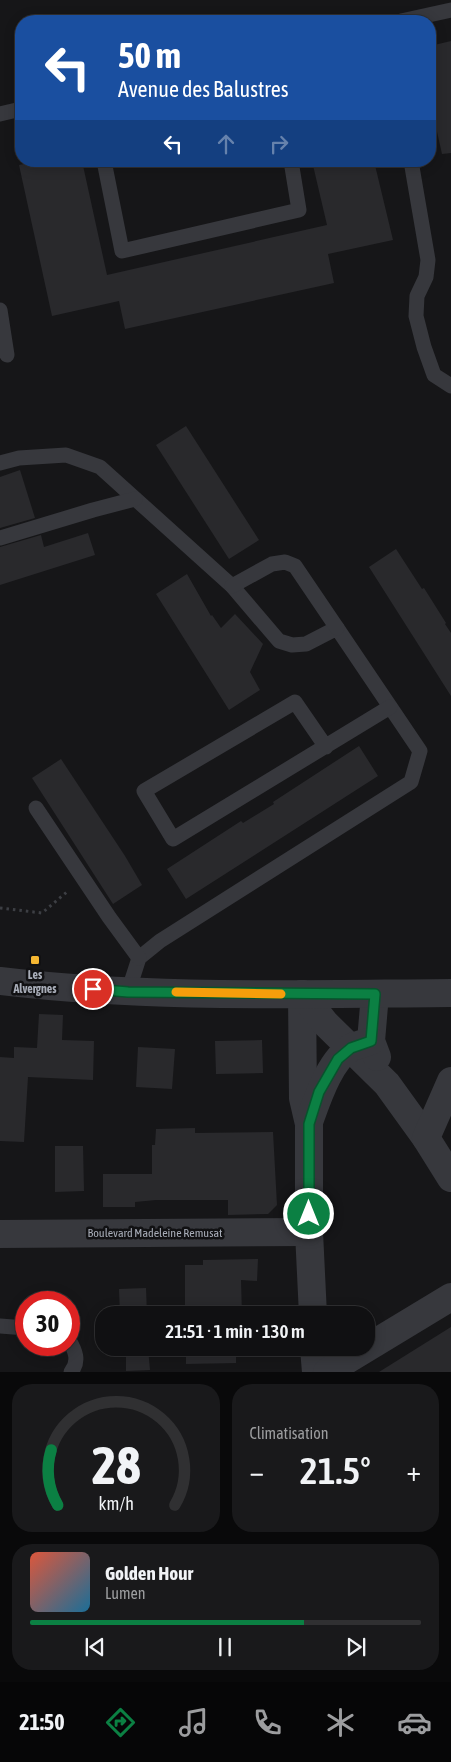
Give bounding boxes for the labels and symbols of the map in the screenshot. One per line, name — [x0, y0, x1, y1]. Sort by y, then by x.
marker: Les Alvergnes — [29, 954, 41, 966]
place label: Les Alvergnes — [12, 968, 57, 996]
pin — [72, 968, 114, 1010]
position arrow — [282, 1187, 334, 1239]
street label: Boulevard Madeleine Remusat — [88, 1226, 223, 1240]
speed limit sign: 30 — [15, 1291, 80, 1356]

